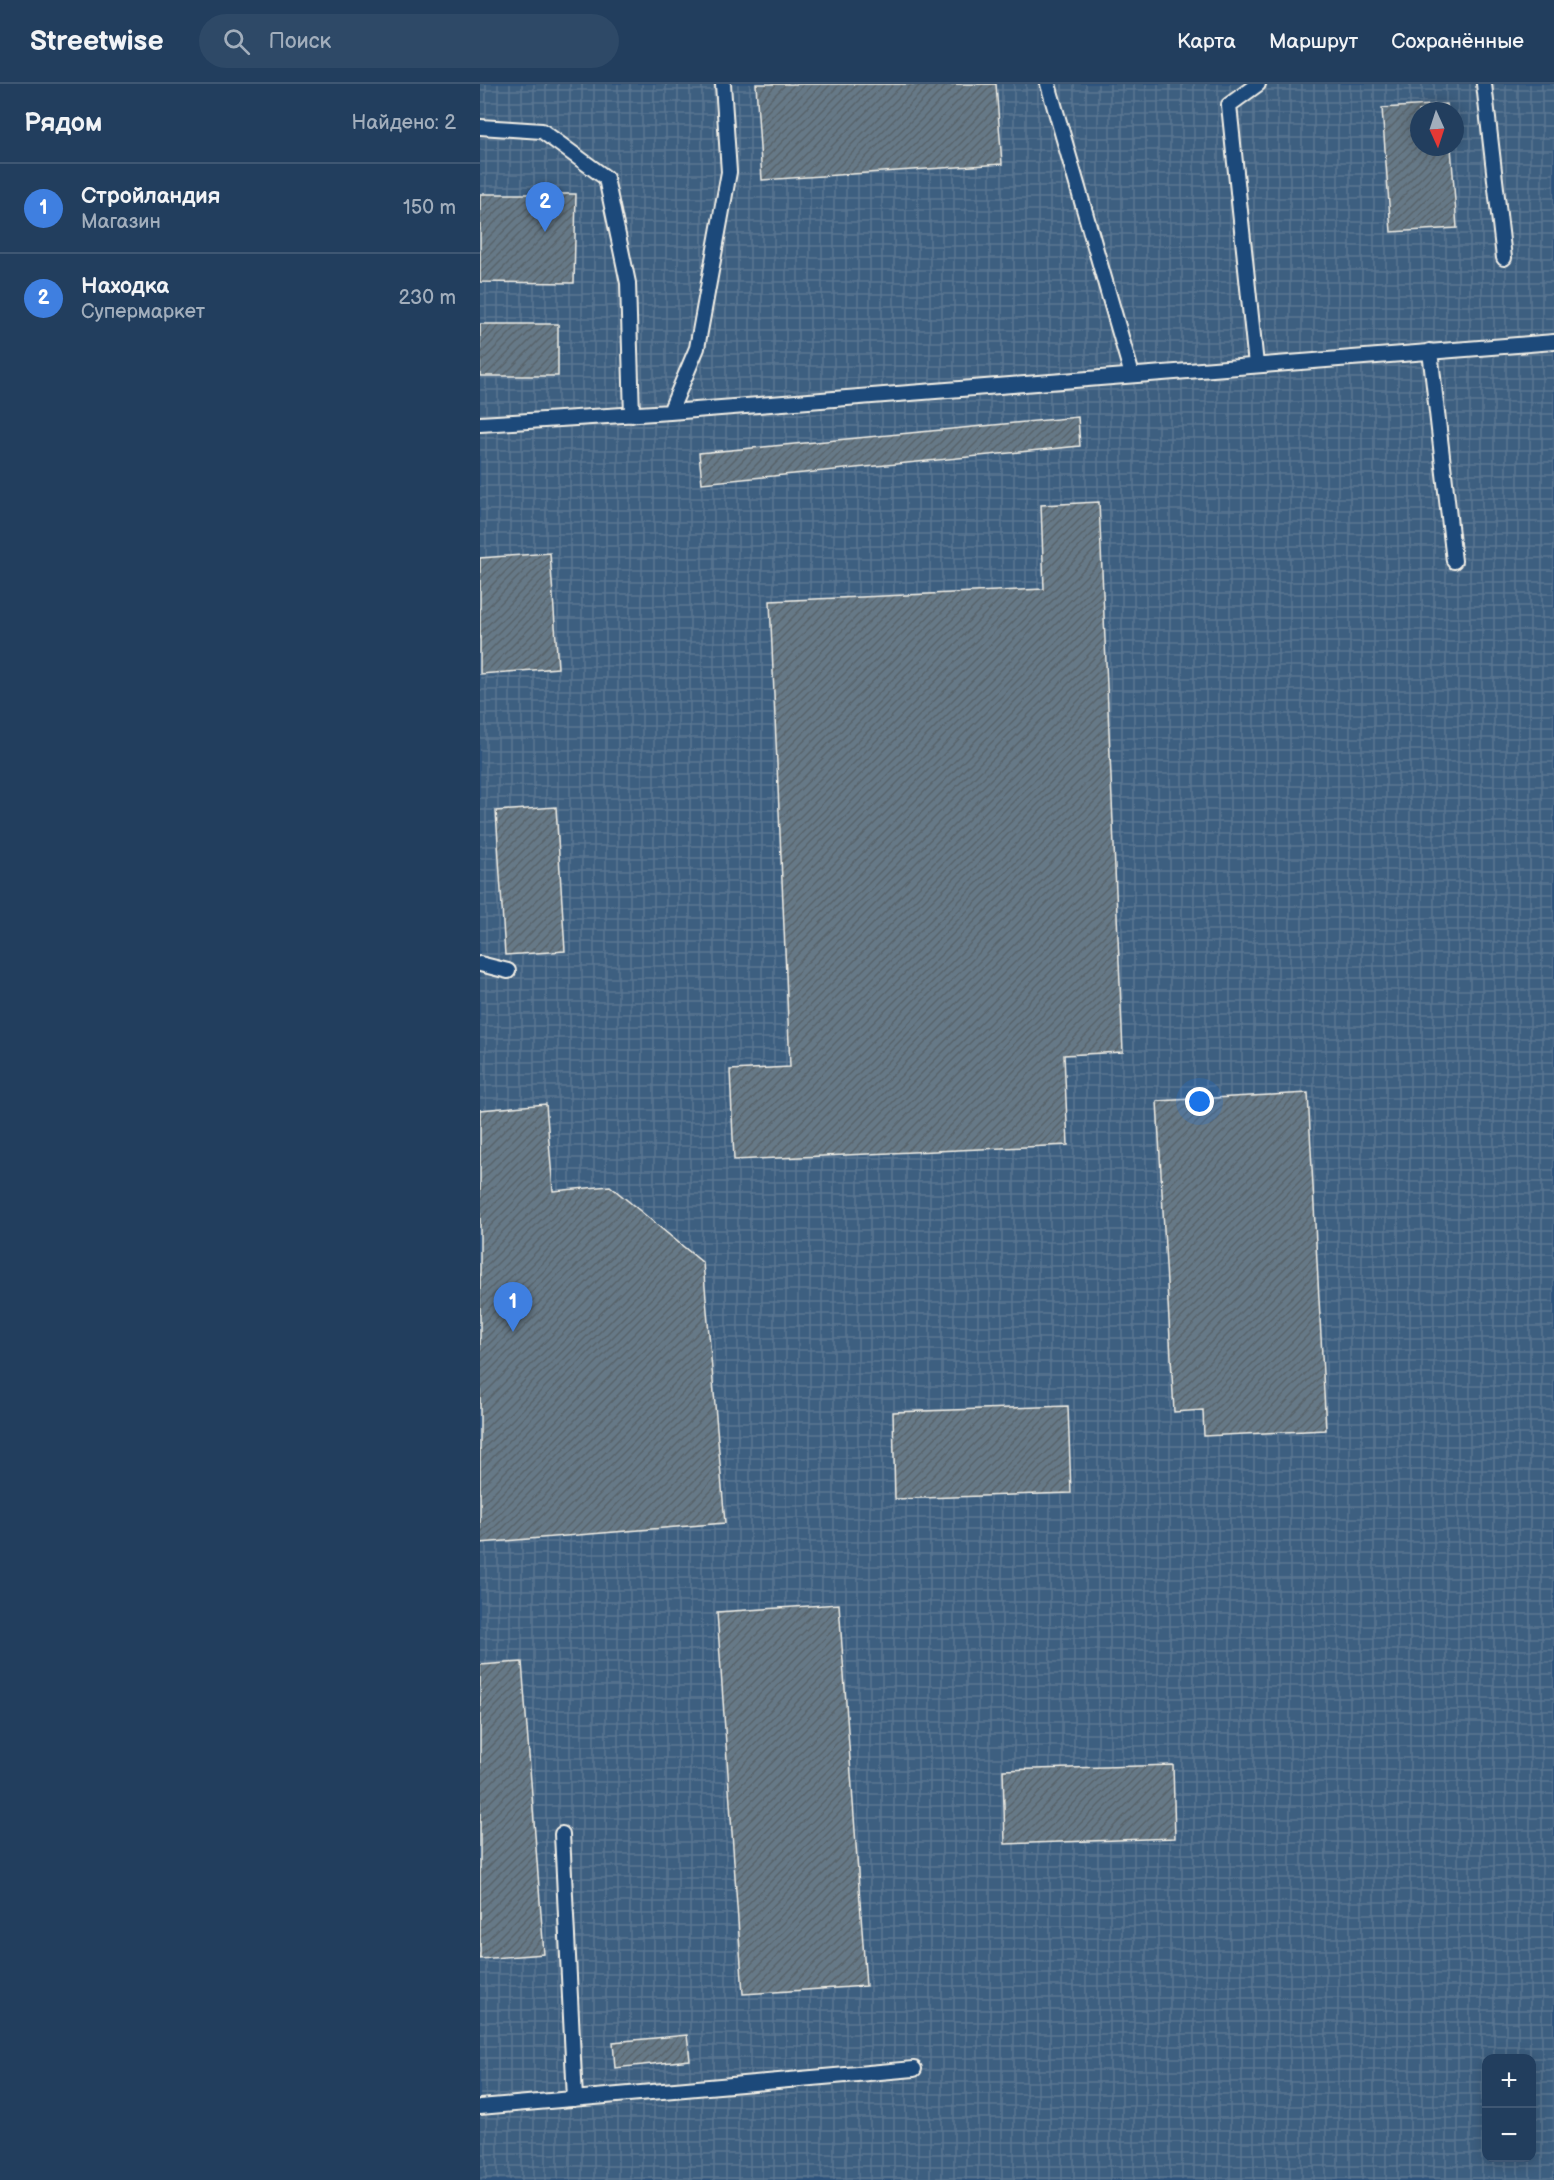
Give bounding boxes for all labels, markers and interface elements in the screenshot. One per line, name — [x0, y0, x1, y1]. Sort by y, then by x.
search box — [199, 14, 619, 68]
text: Streetwise — [30, 25, 163, 58]
icon: search — [220, 25, 253, 58]
text: Поиск — [268, 28, 331, 55]
text: Карта — [1177, 29, 1236, 54]
text: Маршрут — [1269, 29, 1358, 54]
text: Сохранённые — [1391, 29, 1524, 54]
north arrow — [1410, 102, 1464, 156]
text: Рядом — [24, 108, 102, 139]
text: Найдено: 2 — [352, 111, 456, 135]
pin: 2 — [526, 182, 564, 232]
text: Стройландия — [81, 183, 220, 210]
text: 1 — [39, 196, 48, 220]
text: 150 m — [403, 196, 456, 220]
text: Магазин — [81, 210, 161, 234]
text: Находка — [81, 273, 169, 300]
text: 2 — [38, 286, 49, 310]
text: 230 m — [399, 286, 456, 310]
text: Супермаркет — [81, 300, 205, 324]
your location — [1185, 1087, 1214, 1116]
pin: 1 — [494, 1282, 532, 1332]
map controls — [1482, 2054, 1536, 2162]
button: + — [1482, 2054, 1536, 2108]
button: − — [1482, 2108, 1536, 2162]

